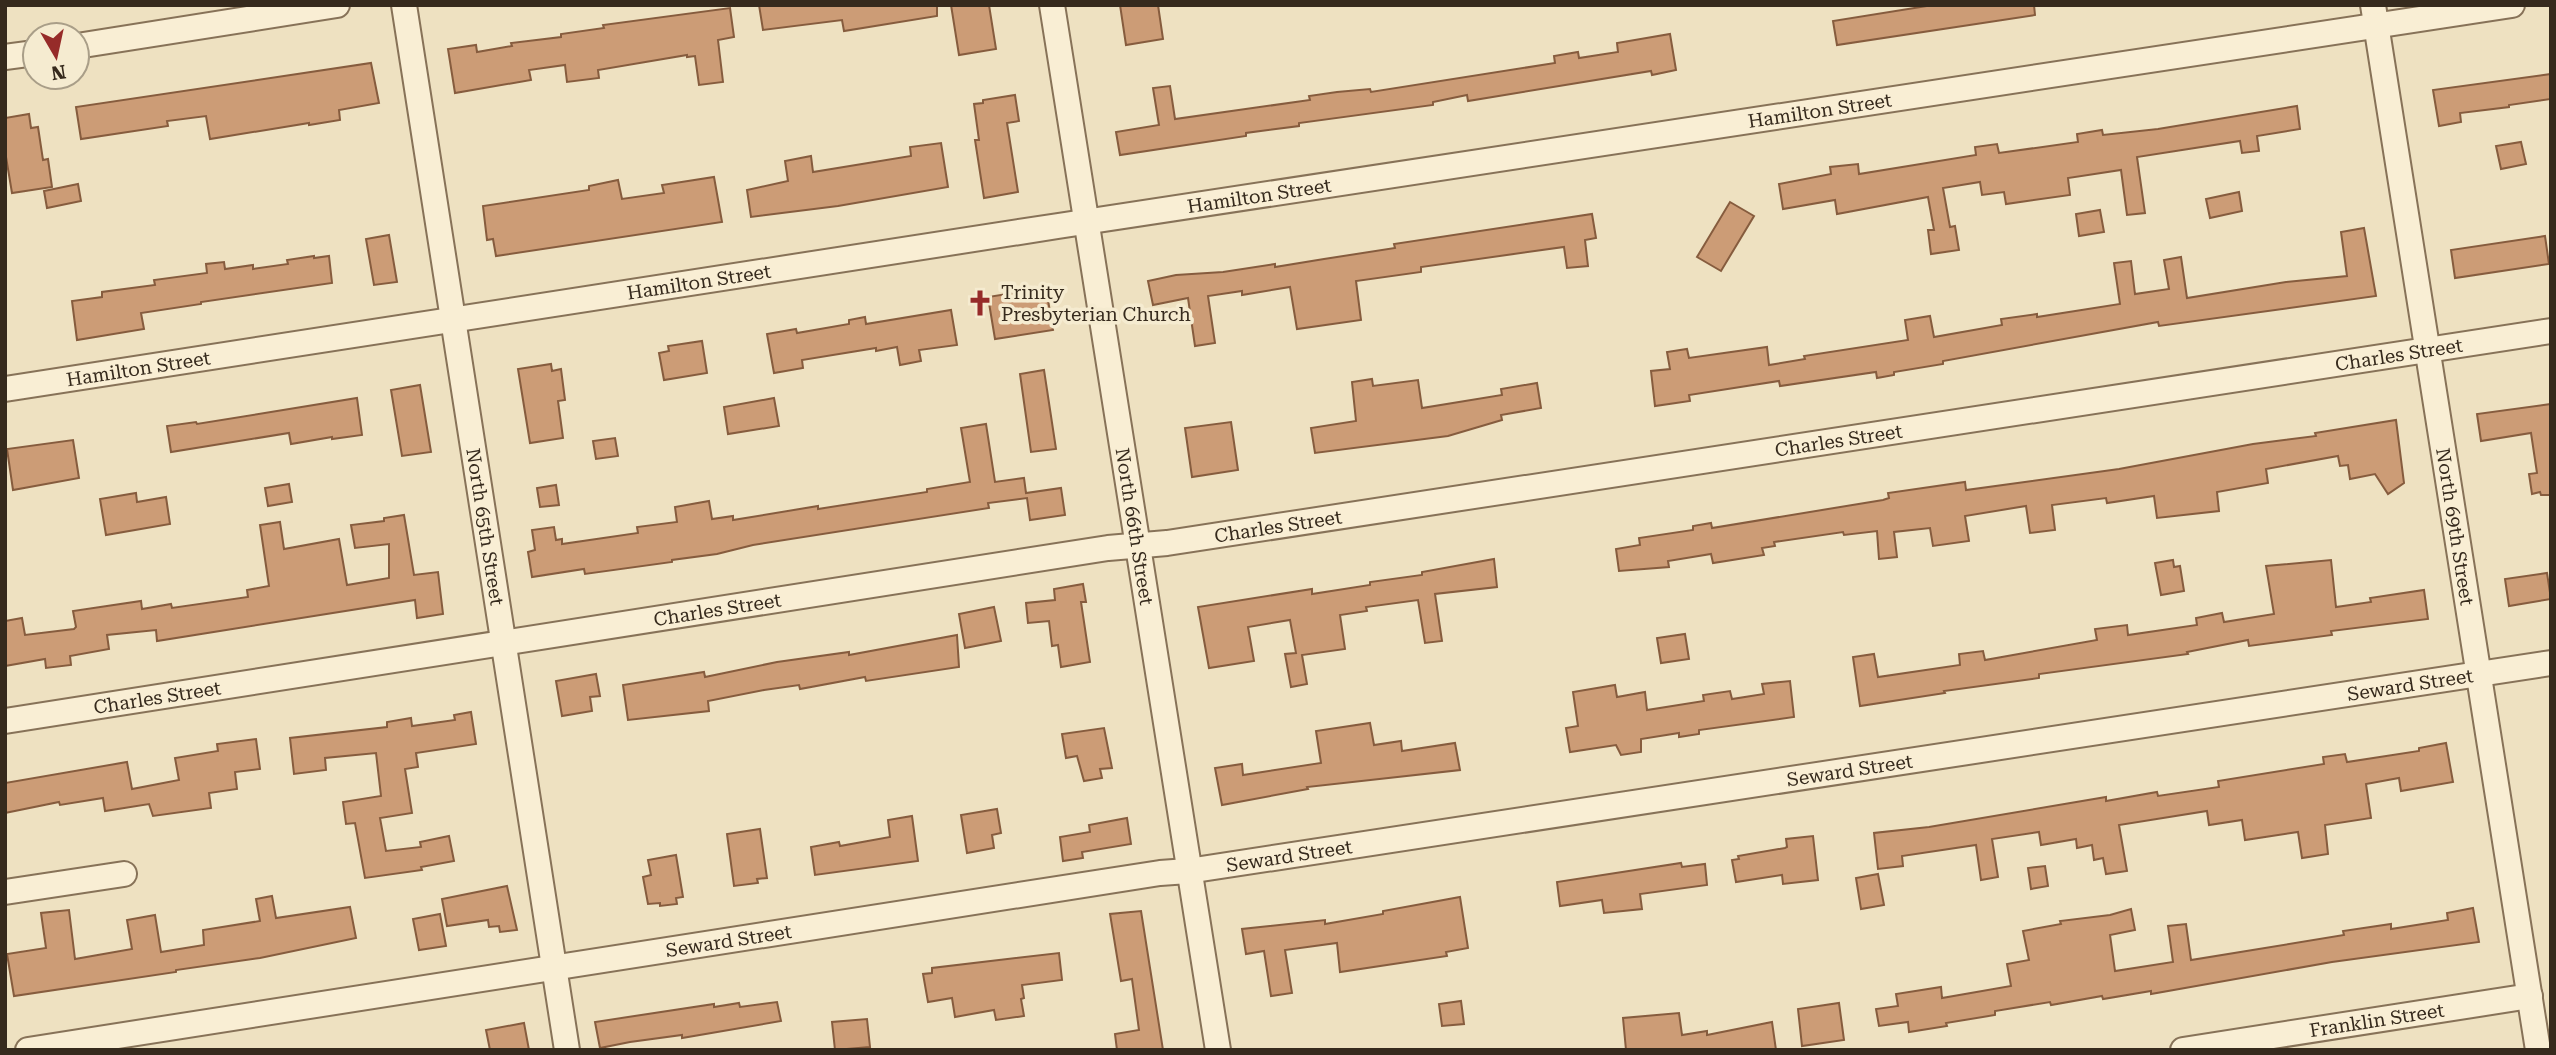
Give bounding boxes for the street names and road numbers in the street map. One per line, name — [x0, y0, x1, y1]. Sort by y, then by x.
street label: Hamilton Street — [1746, 88, 1893, 133]
street label: Hamilton Street — [1186, 173, 1333, 218]
street label: Hamilton Street — [625, 259, 772, 304]
street label: Charles Street — [2334, 333, 2464, 375]
street label: Hamilton Street — [65, 346, 212, 391]
street label: Charles Street — [1773, 419, 1904, 461]
street label: North 65th Street — [462, 446, 509, 607]
street label: North 66th Street — [1111, 446, 1159, 607]
street label: North 69th Street — [2432, 446, 2479, 607]
street label: Charles Street — [1213, 505, 1343, 547]
street label: Charles Street — [652, 588, 783, 631]
street label: Seward Street — [2345, 664, 2475, 705]
street label: Charles Street — [92, 676, 223, 718]
street label: Seward Street — [1785, 749, 1914, 791]
street label: Seward Street — [1224, 835, 1354, 877]
street label: Seward Street — [664, 919, 793, 962]
street label: Franklin Street — [2308, 998, 2446, 1042]

